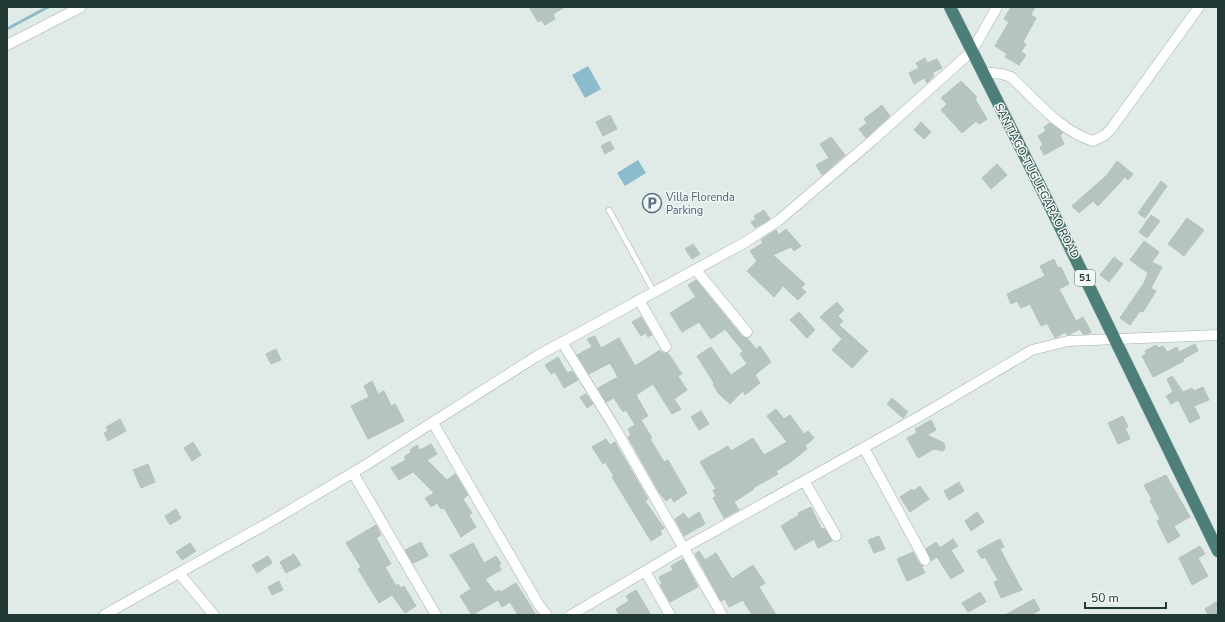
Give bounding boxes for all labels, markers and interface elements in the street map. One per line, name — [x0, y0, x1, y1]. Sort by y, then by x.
street label: SANTIAGO-TUGUEGARAO ROAD — [991, 101, 1083, 261]
place label: Villa Florenda Parking — [665, 190, 735, 218]
parking icon: Villa Florenda Parking — [641, 192, 663, 214]
road number: 51 — [1075, 270, 1095, 286]
scale bar — [1085, 584, 1166, 610]
text: 50 m — [1091, 590, 1119, 606]

